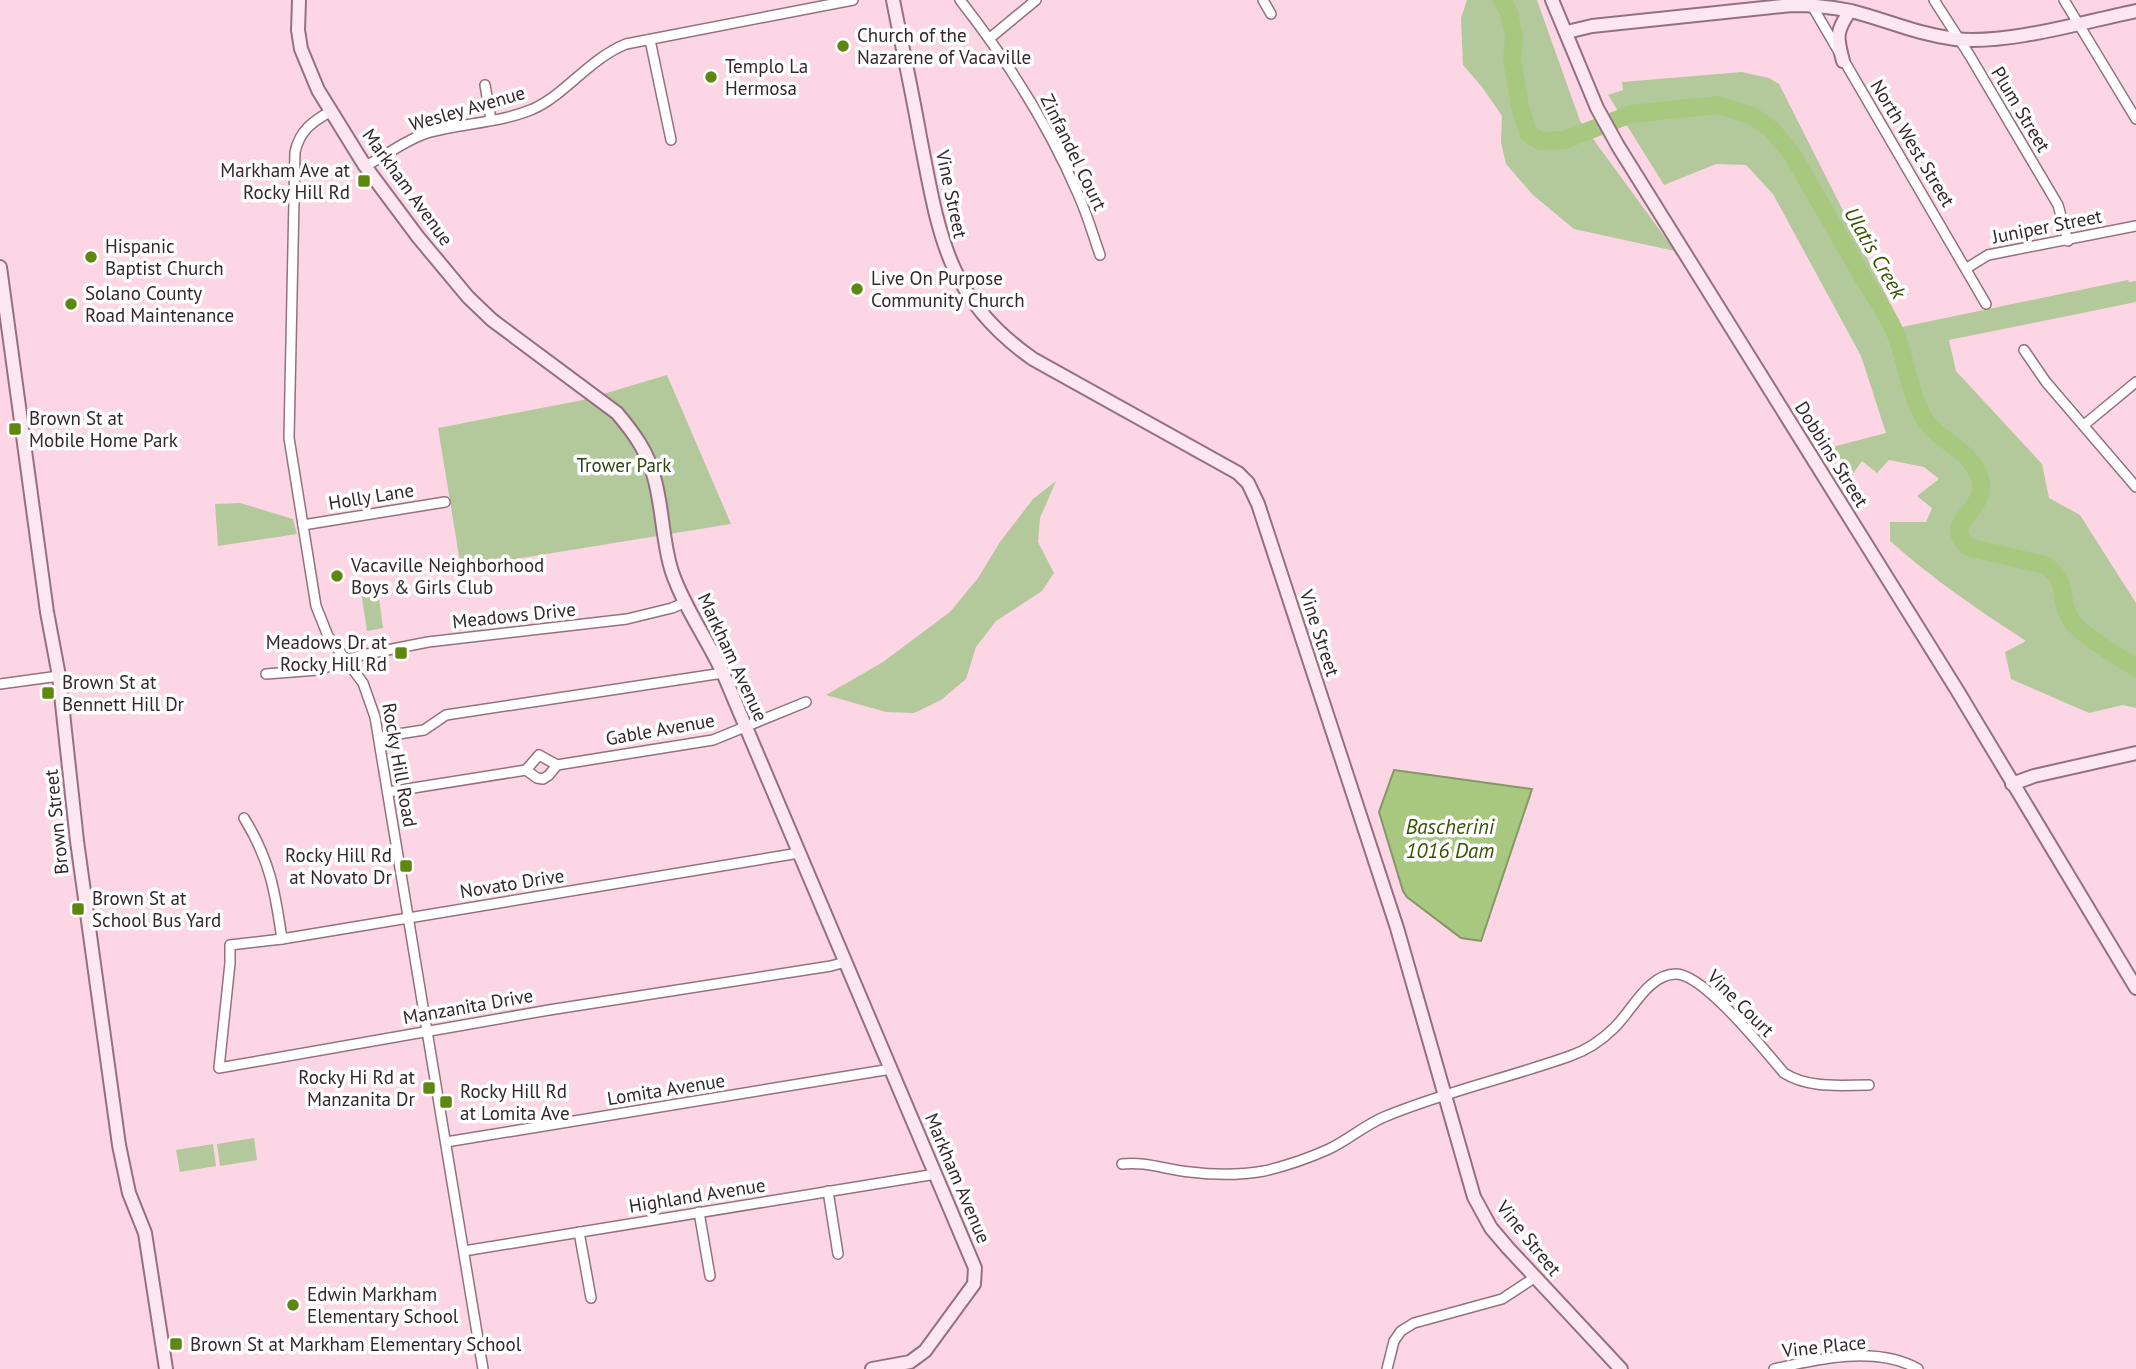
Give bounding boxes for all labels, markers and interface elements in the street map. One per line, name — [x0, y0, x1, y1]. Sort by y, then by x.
place label: Church of the Nazarene of Vacaville — [857, 23, 1031, 69]
marker: Church of the Nazarene of Vacaville — [835, 38, 851, 54]
place label: Templo La Hermosa — [725, 54, 808, 100]
street label: Plum Street — [1986, 62, 2056, 157]
marker: Templo La Hermosa — [703, 69, 719, 85]
street label: North West Street — [1866, 75, 1961, 211]
street label: Wesley Avenue — [406, 80, 528, 136]
street label: Zinfandel Court — [1036, 90, 1113, 215]
street label: Markham Avenue — [357, 124, 459, 250]
street label: Vine Street — [931, 147, 973, 241]
place label: Markham Ave at Rocky Hill Rd — [220, 158, 351, 204]
marker: Markham Ave at Rocky Hill Rd — [356, 173, 372, 189]
water label: Ulatis Creek — [1838, 202, 1913, 305]
street label: Juniper Street — [1989, 204, 2104, 249]
place label: Hispanic Baptist Church — [105, 234, 224, 280]
marker: Hispanic Baptist Church — [83, 249, 99, 265]
place label: Live On Purpose Community Church — [871, 266, 1025, 312]
place label: Solano County Road Maintenance — [85, 281, 234, 327]
marker: Live On Purpose Community Church — [849, 281, 865, 297]
marker: Solano County Road Maintenance — [63, 296, 79, 312]
street label: Dobbins Street — [1790, 397, 1874, 512]
place label: Brown St at Mobile Home Park — [29, 406, 178, 452]
marker: Brown St at Mobile Home Park — [7, 421, 23, 437]
park label: Trower Park — [577, 453, 671, 477]
street label: Holly Lane — [327, 477, 415, 515]
place label: Vacaville Neighborhood Boys & Girls Club — [350, 553, 544, 599]
marker: Vacaville Neighborhood Boys & Girls Club — [329, 568, 345, 584]
street label: Vine Street — [1294, 586, 1345, 680]
street label: Markham Avenue — [693, 589, 773, 725]
street label: Meadows Drive — [451, 597, 577, 633]
place label: Meadows Dr at Rocky Hill Rd — [266, 630, 388, 676]
marker: Meadows Dr at Rocky Hill Rd — [393, 645, 409, 661]
place label: Brown St at Bennett Hill Dr — [62, 670, 185, 716]
marker: Brown St at Bennett Hill Dr — [40, 685, 56, 701]
street label: Rocky Hill Road — [377, 701, 423, 829]
street label: Gable Avenue — [604, 708, 716, 750]
street label: Brown Street — [38, 768, 73, 876]
water label: Bascherini 1016 Dam — [1406, 813, 1495, 864]
place label: Rocky Hill Rd at Novato Dr — [285, 843, 393, 889]
marker: Rocky Hill Rd at Novato Dr — [398, 858, 414, 874]
street label: Novato Drive — [458, 863, 566, 903]
place label: Brown St at School Bus Yard — [92, 886, 221, 932]
marker: Brown St at School Bus Yard — [70, 901, 86, 917]
street label: Vine Court — [1702, 964, 1780, 1042]
street label: Manzanita Drive — [401, 983, 535, 1029]
place label: Rocky Hi Rd at Manzanita Dr — [298, 1065, 416, 1111]
street label: Lomita Avenue — [605, 1068, 727, 1110]
place label: Rocky Hill Rd at Lomita Ave — [460, 1079, 570, 1125]
marker: Rocky Hi Rd at Manzanita Dr — [421, 1080, 437, 1096]
marker: Rocky Hill Rd at Lomita Ave — [438, 1094, 454, 1110]
street label: Markham Avenue — [920, 1109, 996, 1247]
street label: Highland Avenue — [627, 1172, 767, 1218]
street label: Vine Street — [1491, 1195, 1567, 1281]
place label: Edwin Markham Elementary School — [307, 1282, 459, 1328]
marker: Edwin Markham Elementary School — [285, 1297, 301, 1313]
street label: Vine Place — [1780, 1330, 1867, 1362]
place label: Brown St at Markham Elementary School — [190, 1332, 522, 1356]
marker: Brown St at Markham Elementary School — [168, 1336, 184, 1352]

